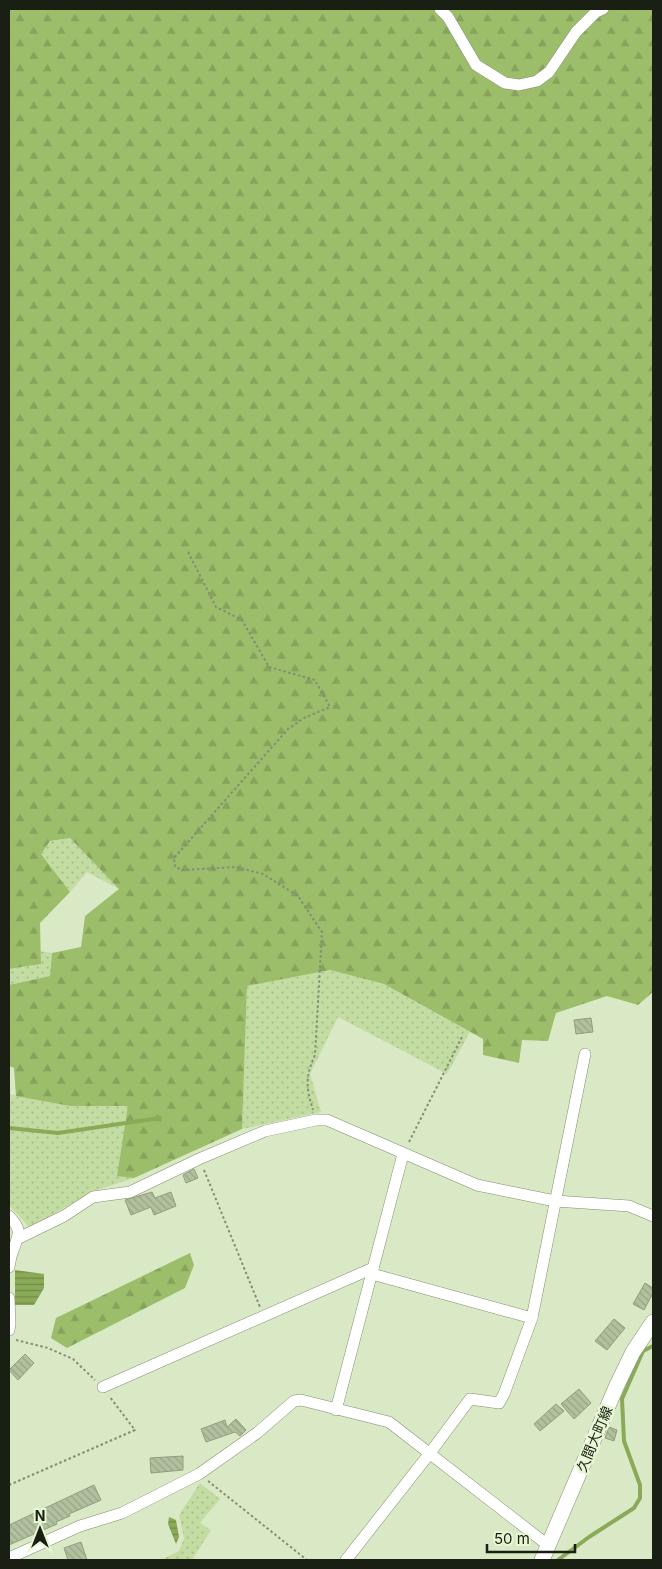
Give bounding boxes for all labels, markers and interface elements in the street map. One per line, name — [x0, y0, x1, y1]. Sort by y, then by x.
street label: 久間大町線 — [573, 1403, 615, 1475]
north arrow — [15, 1504, 65, 1554]
text: N — [35, 1507, 45, 1524]
scale bar — [487, 1522, 574, 1554]
text: 50 m — [494, 1529, 530, 1548]

